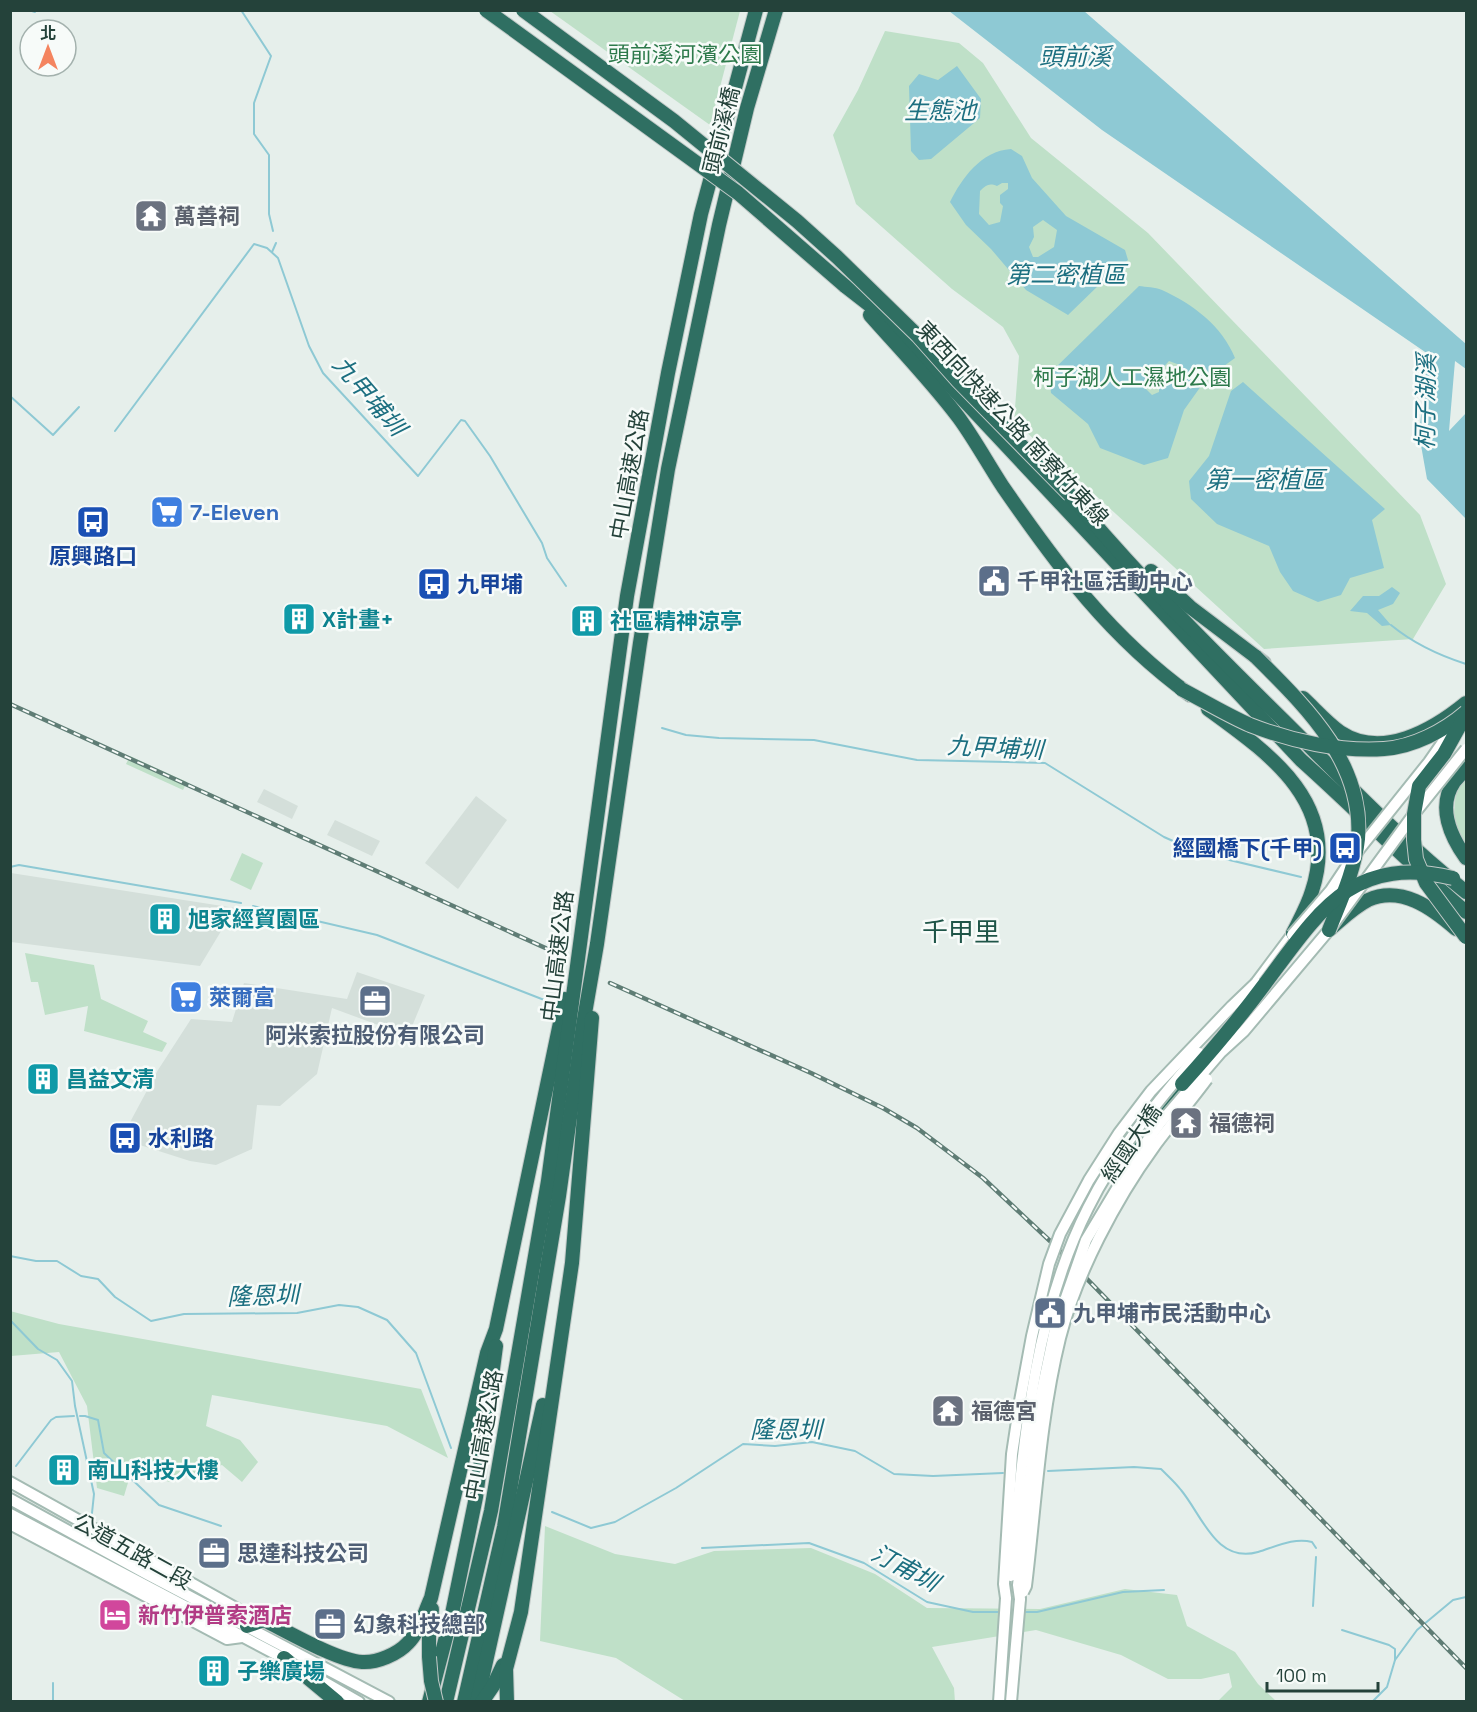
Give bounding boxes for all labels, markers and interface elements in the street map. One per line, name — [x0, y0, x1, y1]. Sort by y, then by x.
north arrow — [18, 18, 78, 78]
text: 北 — [40, 23, 56, 44]
park label: 頭前溪河濱公園 — [608, 40, 762, 68]
water label: 頭前溪 — [1039, 41, 1114, 72]
street label: 頭前溪橋 — [697, 84, 745, 176]
water label: 生態池 — [904, 95, 979, 126]
temple icon: 萬善祠 — [133, 198, 169, 234]
place label: 萬善祠 — [174, 202, 240, 230]
water label: 第二密植區 — [1006, 259, 1129, 290]
street label: 東西向快速公路 南寮竹東線 — [911, 315, 1115, 531]
water label: 九甲埔圳 — [326, 349, 415, 444]
water label: 柯子湖溪 — [1409, 351, 1442, 450]
park label: 柯子湖人工濕地公園 — [1033, 363, 1231, 391]
street label: 中山高速公路 — [604, 407, 654, 541]
water label: 第一密植區 — [1205, 464, 1328, 495]
supermarket icon: 7-Eleven — [149, 494, 185, 530]
place label: 7-Eleven — [190, 498, 279, 526]
bus stop icon: 原興路口 — [75, 504, 111, 540]
place label: 原興路口 — [49, 542, 137, 570]
public building icon: 千甲社區活動中心 — [976, 563, 1012, 599]
bus stop icon: 九甲埔 — [416, 566, 452, 602]
place label: 千甲社區活動中心 — [1017, 567, 1193, 595]
place label: 九甲埔 — [457, 570, 523, 598]
building icon: X計畫+ — [281, 601, 317, 637]
building icon: 社區精神涼亭 — [569, 603, 605, 639]
place label: X計畫+ — [322, 605, 394, 633]
place label: 社區精神涼亭 — [610, 607, 742, 635]
water label: 九甲埔圳 — [946, 730, 1047, 766]
bus stop icon: 經國橋下(千甲) — [1327, 830, 1363, 866]
place label: 經國橋下(千甲) — [1173, 834, 1322, 862]
street label: 中山高速公路 — [535, 889, 579, 1023]
building icon: 旭家經貿園區 — [147, 901, 183, 937]
place label: 旭家經貿園區 — [188, 905, 320, 933]
district label: 千甲里 — [922, 915, 1000, 949]
supermarket icon: 萊爾富 — [168, 979, 204, 1015]
place label: 萊爾富 — [209, 983, 275, 1011]
office icon: 阿米索拉股份有限公司 — [357, 983, 393, 1019]
place label: 阿米索拉股份有限公司 — [265, 1021, 485, 1049]
building icon: 昌益文清 — [25, 1061, 61, 1097]
place label: 昌益文清 — [66, 1065, 154, 1093]
street label: 經國大橋 — [1095, 1099, 1167, 1187]
temple icon: 福德祠 — [1168, 1105, 1204, 1141]
place label: 福德祠 — [1209, 1109, 1275, 1137]
bus stop icon: 水利路 — [107, 1120, 143, 1156]
place label: 水利路 — [148, 1124, 214, 1152]
water label: 隆恩圳 — [226, 1279, 302, 1312]
public building icon: 九甲埔市民活動中心 — [1032, 1295, 1068, 1331]
place label: 九甲埔市民活動中心 — [1073, 1299, 1271, 1327]
street label: 中山高速公路 — [458, 1368, 508, 1502]
temple icon: 福德宮 — [930, 1393, 966, 1429]
place label: 福德宮 — [971, 1397, 1037, 1425]
water label: 隆恩圳 — [750, 1414, 825, 1445]
building icon: 南山科技大樓 — [46, 1452, 82, 1488]
place label: 南山科技大樓 — [87, 1456, 219, 1484]
street label: 公道五路二段 — [68, 1507, 198, 1595]
office icon: 思達科技公司 — [196, 1535, 232, 1571]
water label: 汀甫圳 — [866, 1537, 947, 1600]
place label: 思達科技公司 — [237, 1539, 369, 1567]
hotel icon: 新竹伊普索酒店 — [97, 1597, 133, 1633]
place label: 新竹伊普索酒店 — [138, 1601, 292, 1629]
office icon: 幻象科技總部 — [312, 1606, 348, 1642]
place label: 幻象科技總部 — [353, 1610, 485, 1638]
building icon: 子樂廣場 — [196, 1653, 232, 1689]
scale bar — [1267, 1655, 1378, 1693]
place label: 子樂廣場 — [237, 1657, 325, 1685]
text: 100 m — [1276, 1664, 1327, 1687]

